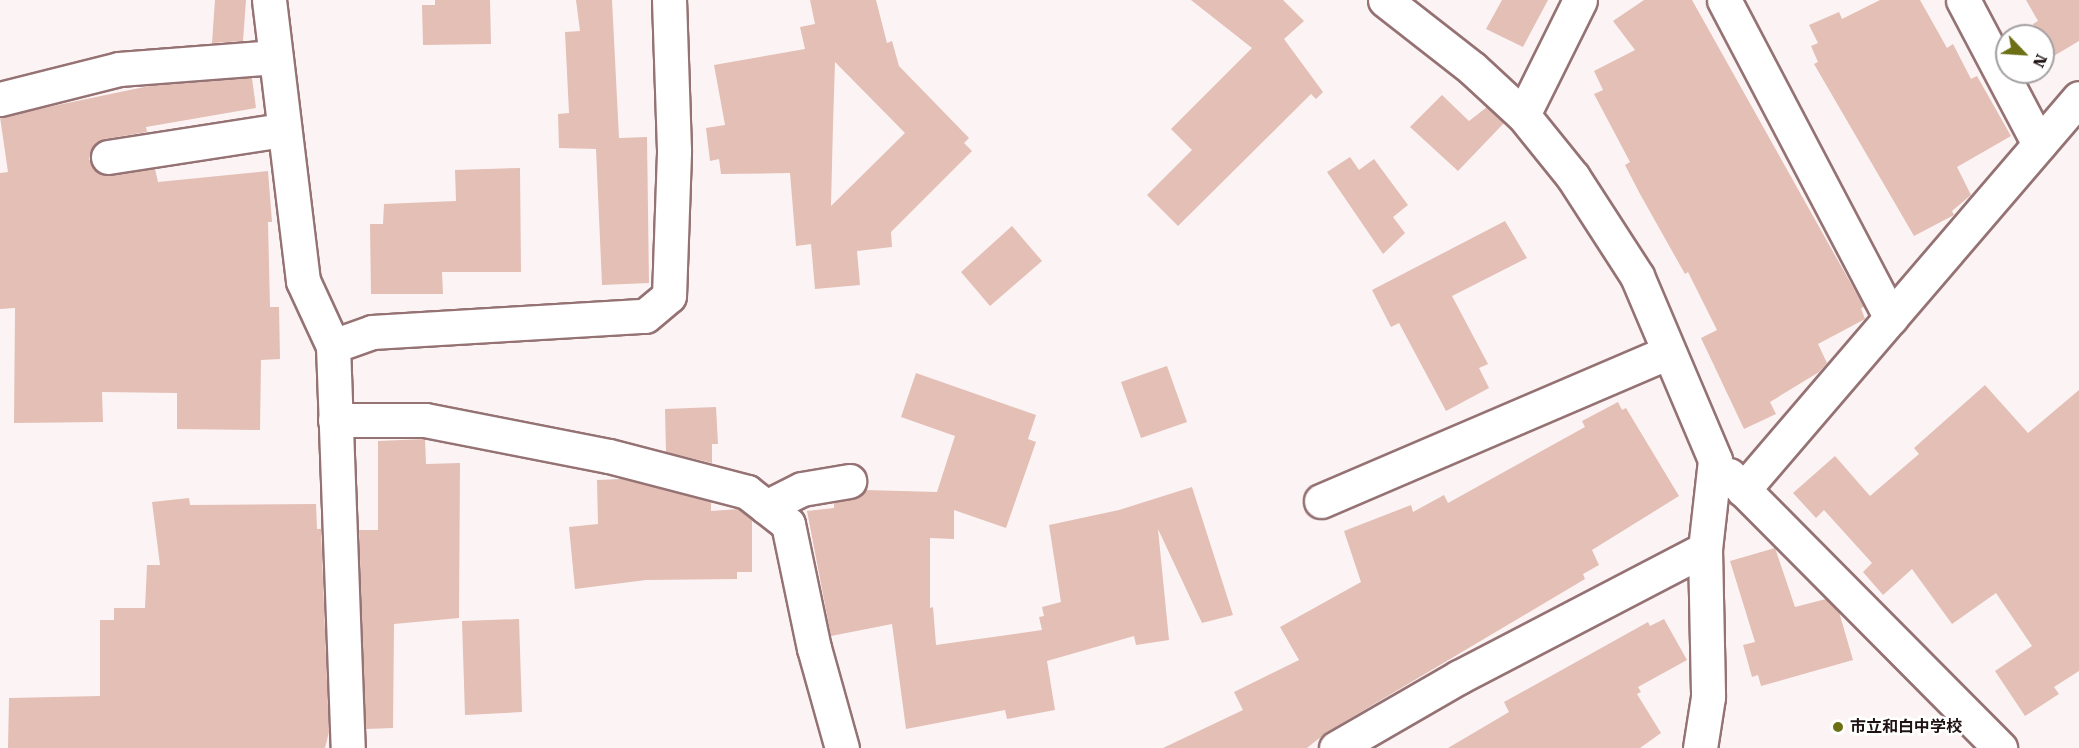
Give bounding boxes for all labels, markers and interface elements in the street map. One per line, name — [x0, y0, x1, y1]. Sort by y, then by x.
north arrow — [1995, 24, 2055, 84]
text: N — [2029, 51, 2051, 71]
place label: 市立和白中学校 — [1850, 717, 1962, 737]
marker: 市立和白中学校 — [1831, 720, 1845, 734]

